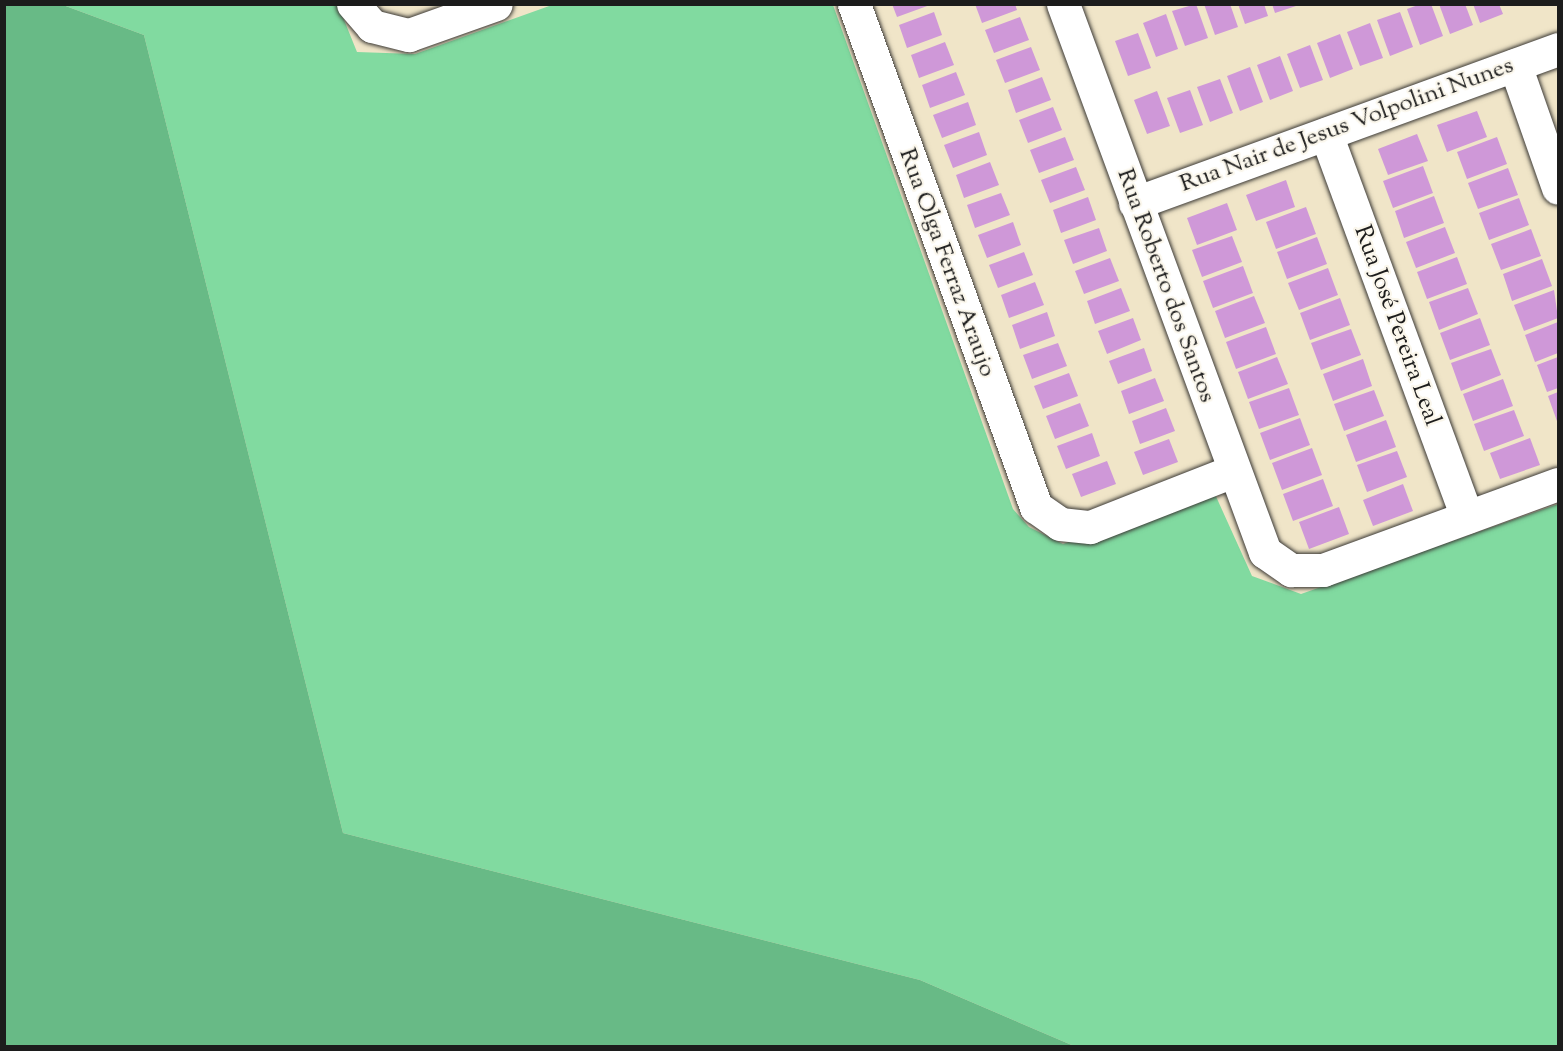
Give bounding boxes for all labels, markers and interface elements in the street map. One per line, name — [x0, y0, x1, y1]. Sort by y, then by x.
street label: Rua Nair de Jesus Volpolini Nunes — [1176, 52, 1518, 200]
street label: Rua Olga Ferraz Araujo — [891, 145, 1001, 381]
street label: Rua Roberto dos Santos — [1109, 165, 1221, 407]
street label: Rua José Pereira Leal — [1346, 222, 1446, 430]

